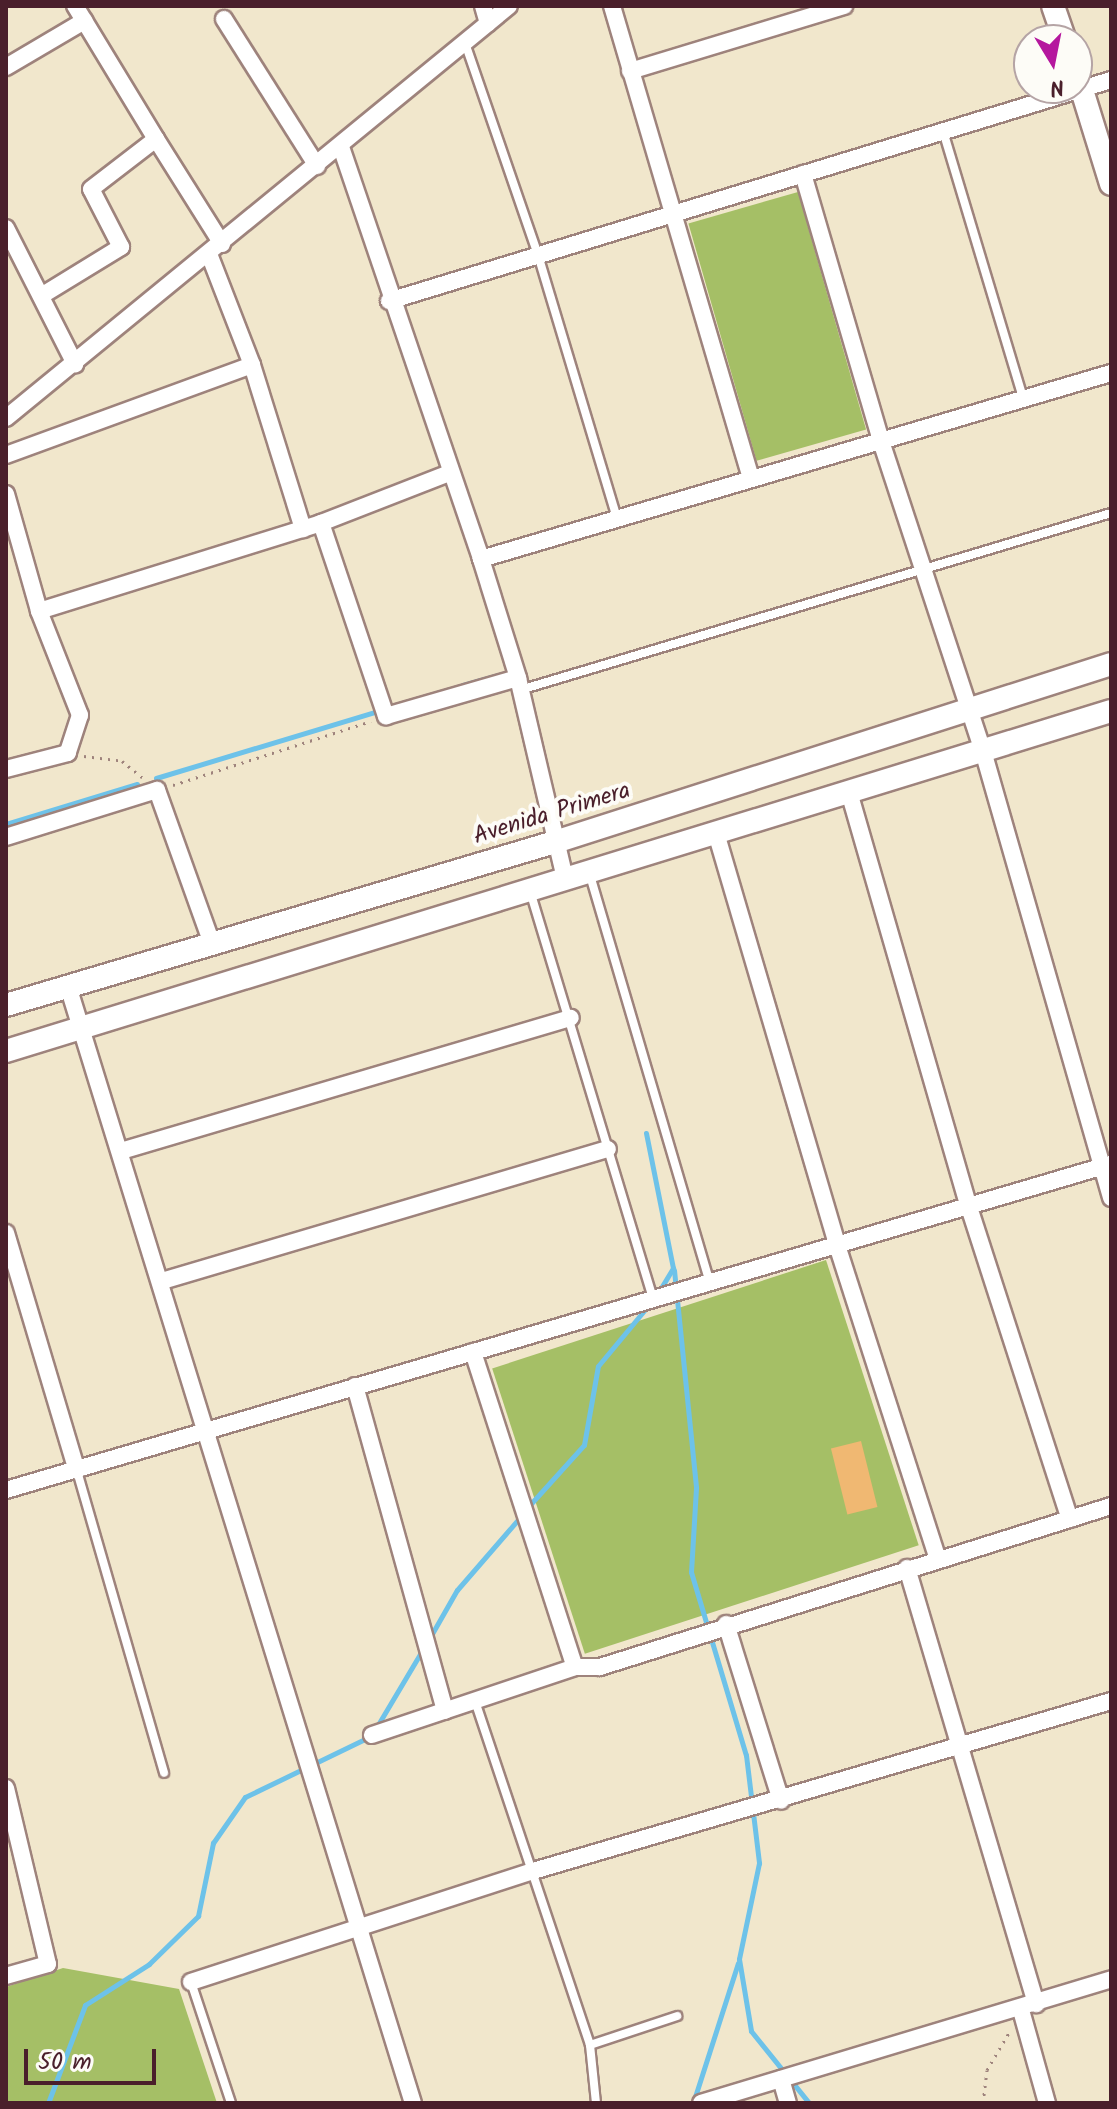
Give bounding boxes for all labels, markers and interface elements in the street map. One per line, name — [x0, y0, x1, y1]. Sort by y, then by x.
north arrow — [1013, 24, 1093, 104]
text: N — [1047, 68, 1067, 105]
street label: Avenida Primera — [470, 776, 634, 852]
scale bar — [28, 2033, 160, 2083]
text: 50 m — [38, 2043, 92, 2082]

